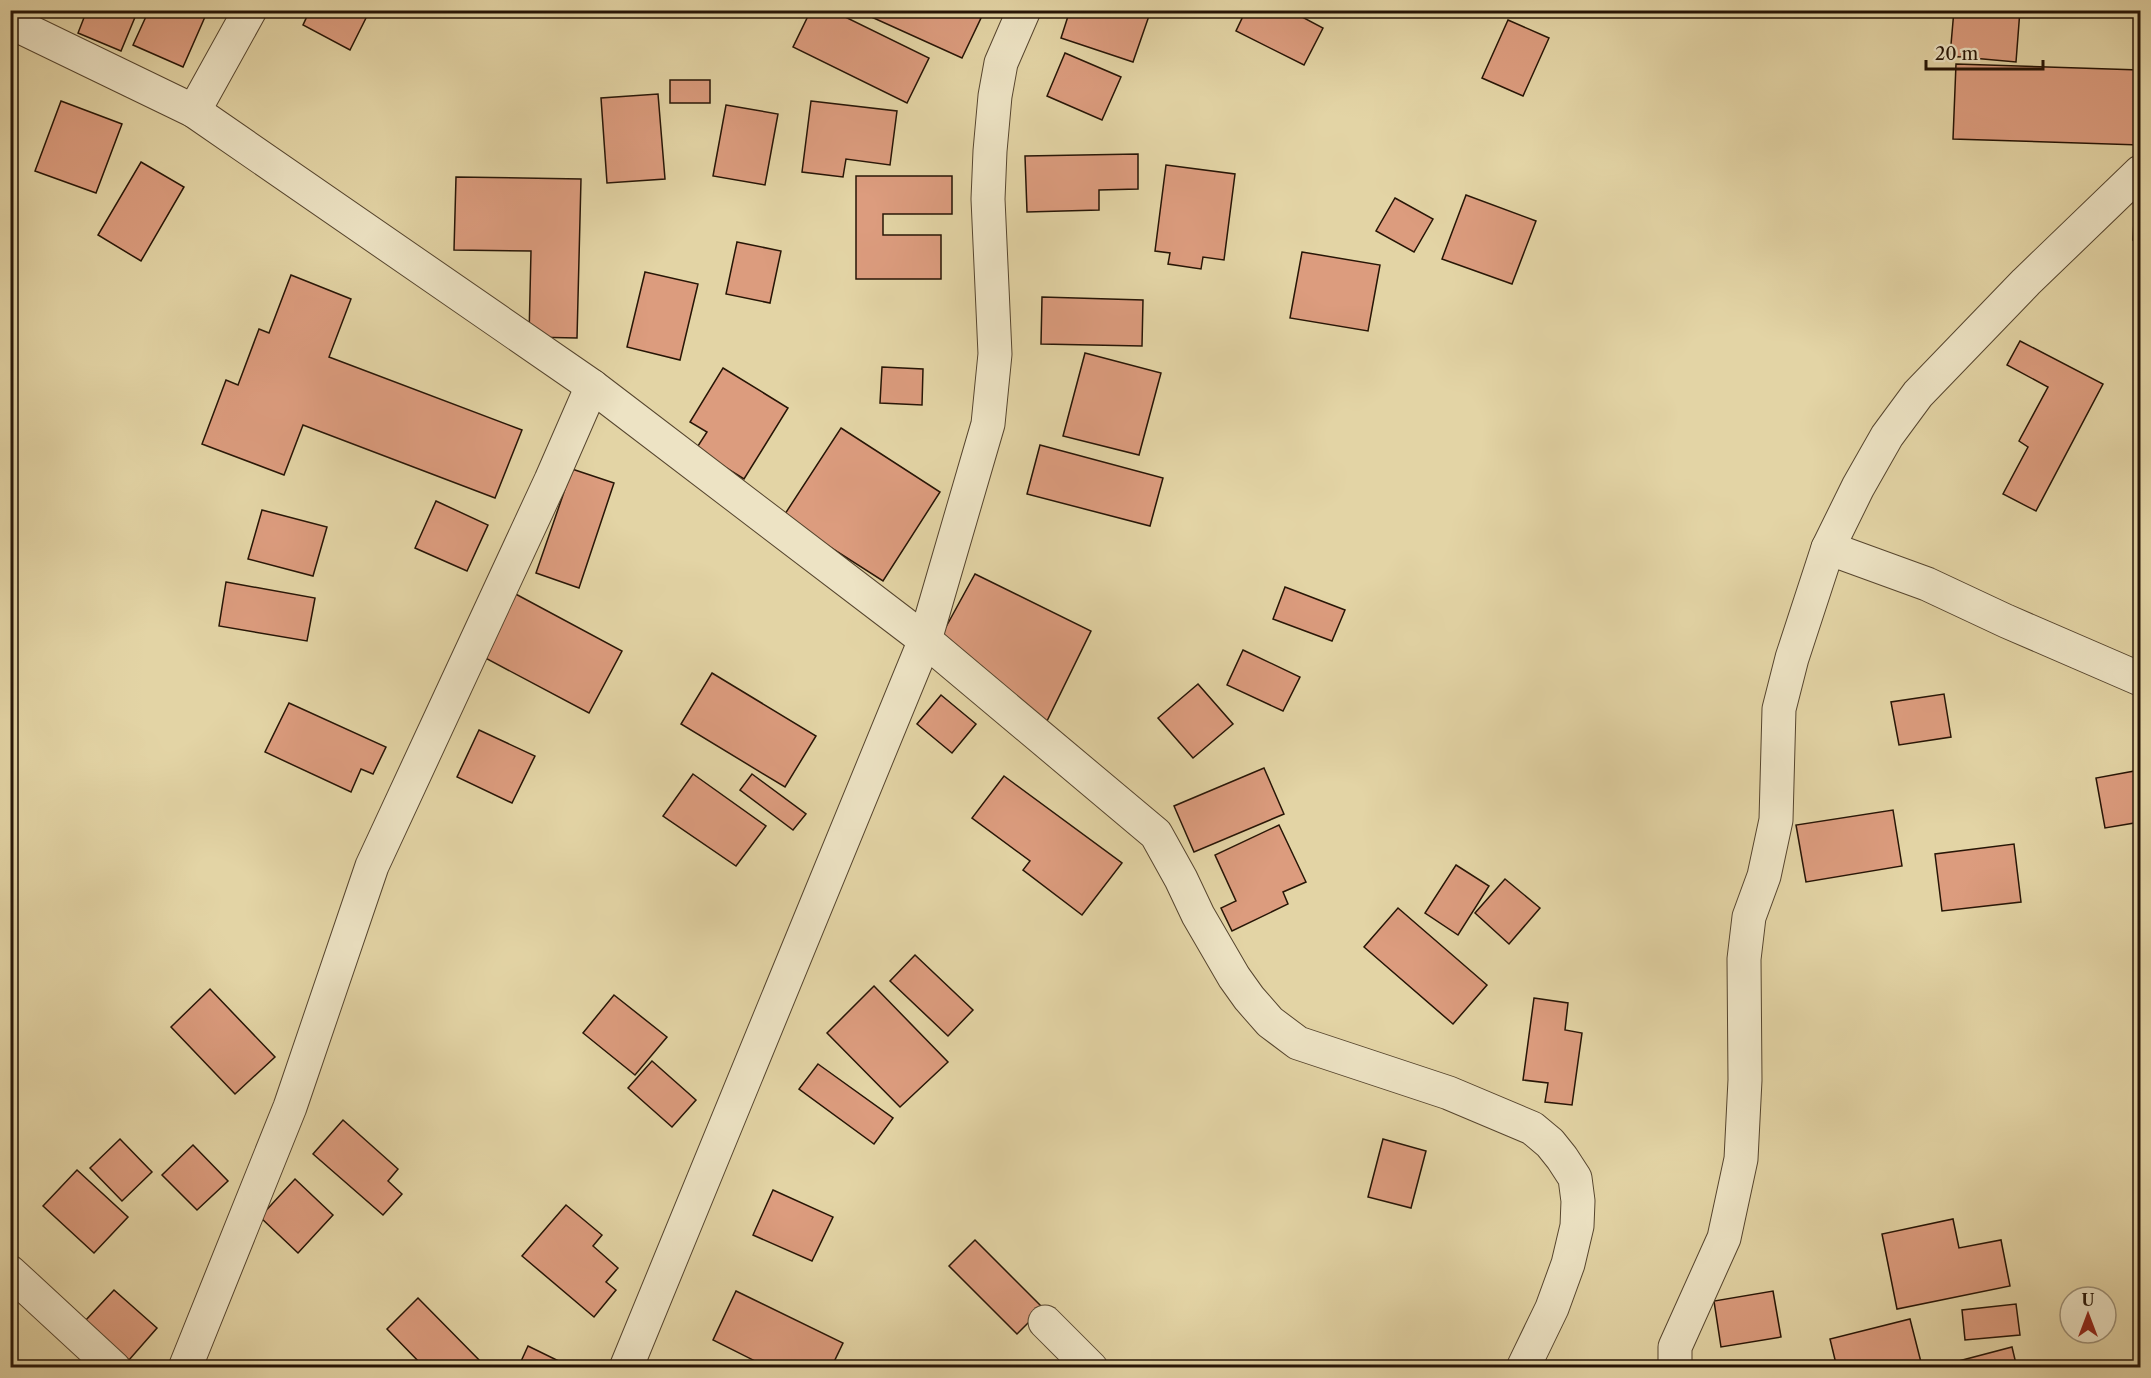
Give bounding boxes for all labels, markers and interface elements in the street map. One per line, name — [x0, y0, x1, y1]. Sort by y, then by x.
scale bar — [1926, 33, 2043, 71]
text: 20 m — [1935, 43, 1979, 65]
north arrow — [2058, 1285, 2118, 1345]
text: U — [2082, 1290, 2095, 1310]

